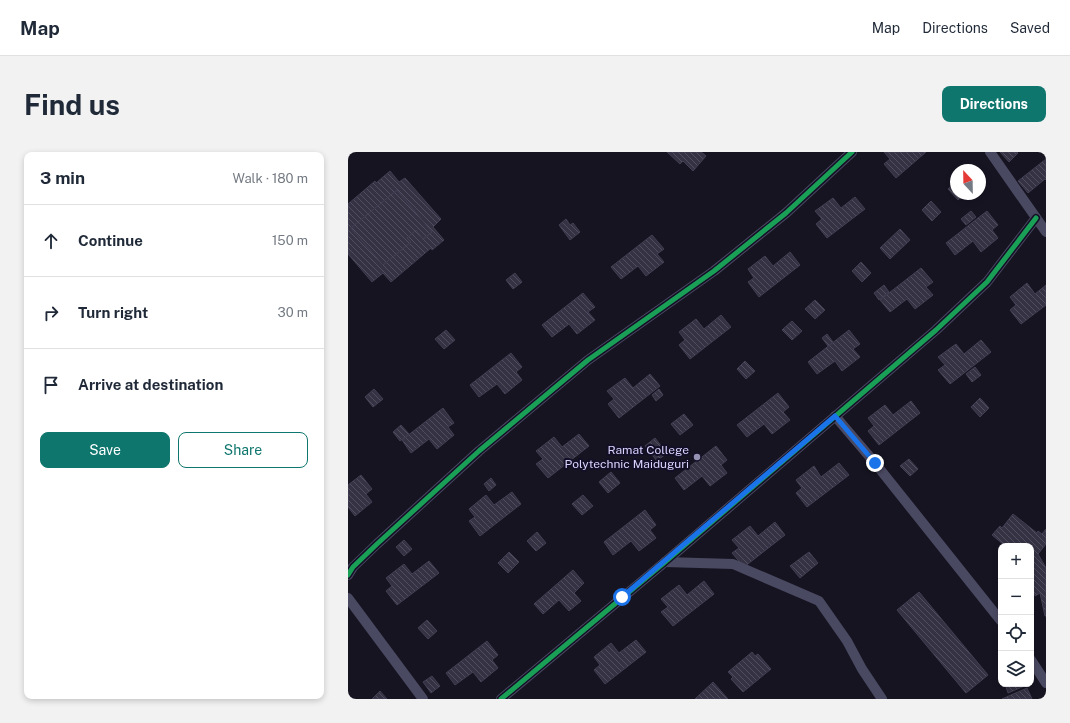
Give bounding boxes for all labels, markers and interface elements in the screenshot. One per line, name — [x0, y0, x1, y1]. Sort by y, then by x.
text: Map — [20, 17, 60, 39]
text: Map — [872, 20, 900, 36]
text: Directions — [922, 20, 988, 36]
text: Saved — [1010, 20, 1050, 36]
button: Directions — [942, 86, 1046, 122]
text: Find us — [24, 88, 120, 121]
north arrow — [950, 164, 986, 200]
text: 3 min — [40, 168, 85, 188]
text: Walk · 180 m — [233, 171, 308, 186]
icon: ahead — [40, 230, 62, 252]
text: Continue — [78, 232, 143, 249]
text: 150 m — [272, 233, 308, 248]
icon: right — [40, 302, 62, 324]
text: Turn right — [78, 304, 148, 321]
text: 30 m — [278, 305, 308, 320]
icon: arrive — [40, 374, 62, 396]
text: Arrive at destination — [78, 376, 223, 393]
button: Save — [40, 432, 170, 468]
button: Share — [178, 432, 308, 468]
place label: Ramat College Polytechnic Maiduguri — [565, 443, 689, 471]
marker: Ramat College Polytechnic Maiduguri — [692, 452, 702, 462]
route end — [866, 454, 884, 472]
map controls — [998, 543, 1034, 687]
button: + — [998, 543, 1034, 579]
button: − — [998, 579, 1034, 615]
route start — [613, 588, 631, 606]
button: locate — [998, 615, 1034, 651]
button: layers — [998, 651, 1034, 687]

